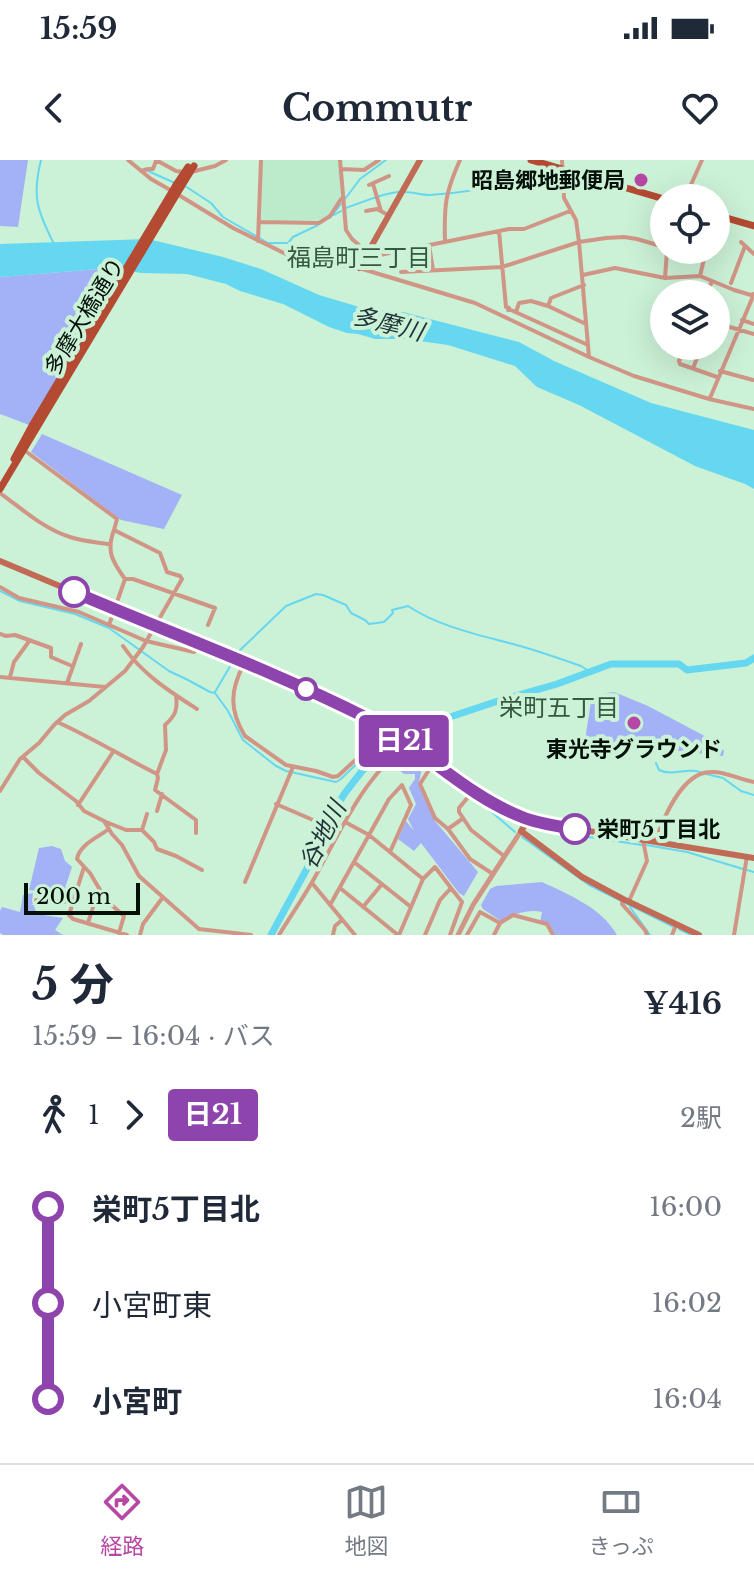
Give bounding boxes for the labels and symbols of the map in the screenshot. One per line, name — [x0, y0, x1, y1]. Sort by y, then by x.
place label: 昭島郷地郵便局 — [471, 167, 625, 194]
marker: 昭島郷地郵便局 — [632, 171, 650, 189]
district label: 福島町三丁目 — [287, 243, 431, 272]
street label: 多摩大橋通り — [39, 253, 130, 380]
water label: 多摩川 — [350, 301, 429, 347]
unlabelled marker — [59, 577, 89, 607]
unlabelled marker — [295, 678, 317, 700]
district label: 栄町五丁目 — [499, 693, 619, 722]
marker: 東光寺グラウンド — [625, 714, 643, 732]
line badge: 日21 — [358, 715, 450, 767]
place label: 東光寺グラウンド — [546, 736, 722, 763]
water label: 谷地川 — [293, 793, 353, 873]
marker: 栄町5丁目北 — [560, 814, 590, 844]
place label: 栄町5丁目北 — [597, 816, 720, 843]
scale bar — [24, 879, 140, 915]

